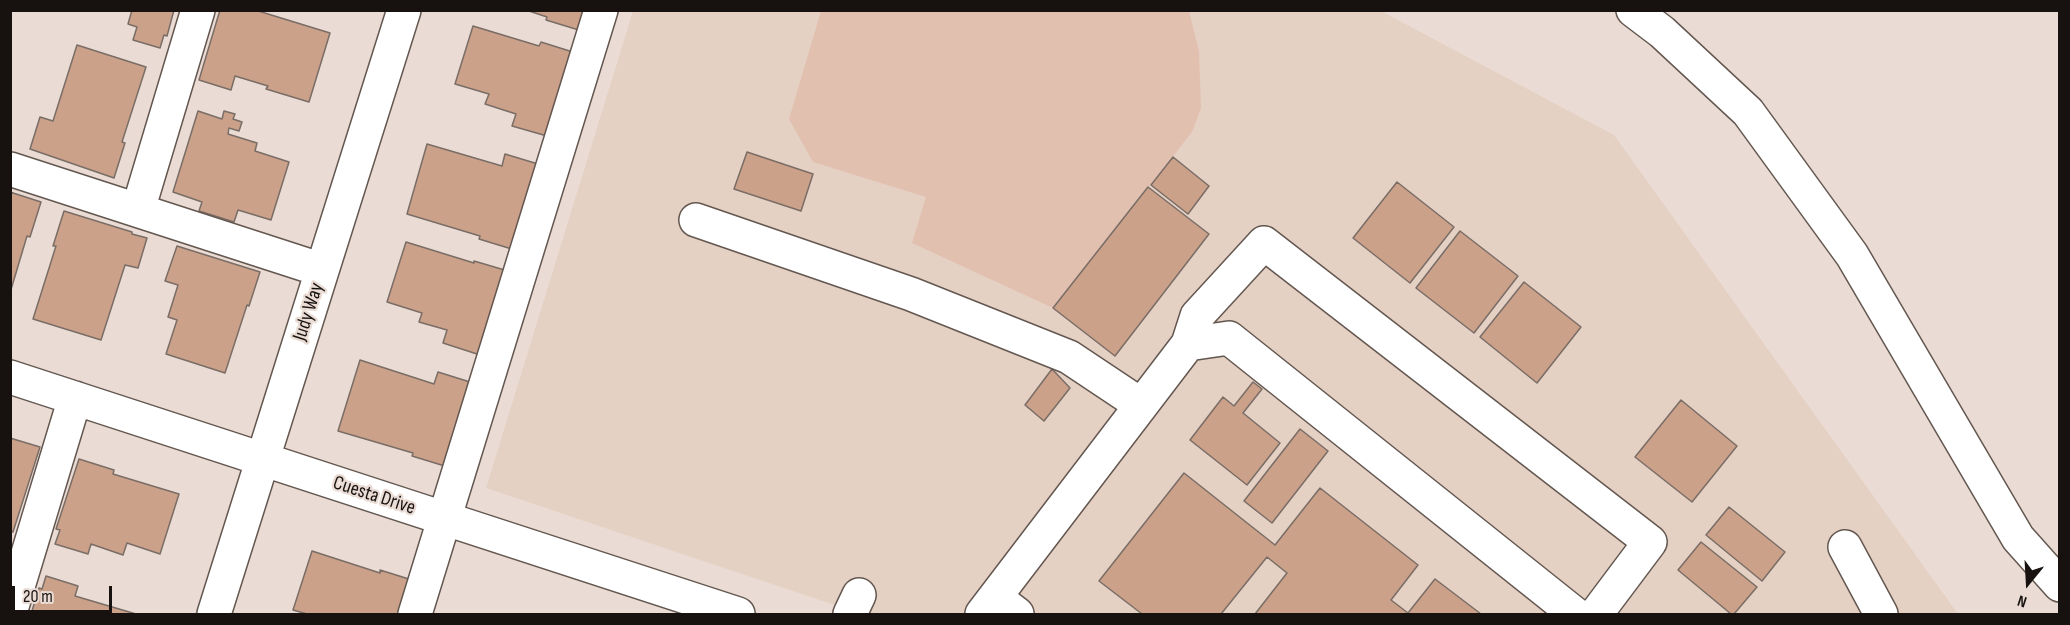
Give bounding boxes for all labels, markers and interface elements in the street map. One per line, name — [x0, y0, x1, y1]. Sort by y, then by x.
street label: Judy Way — [288, 280, 330, 344]
street label: Cuesta Drive — [330, 471, 418, 521]
north arrow — [1998, 553, 2058, 613]
scale bar — [15, 574, 116, 612]
text: 20 m — [23, 586, 53, 607]
text: N — [2015, 590, 2029, 611]

